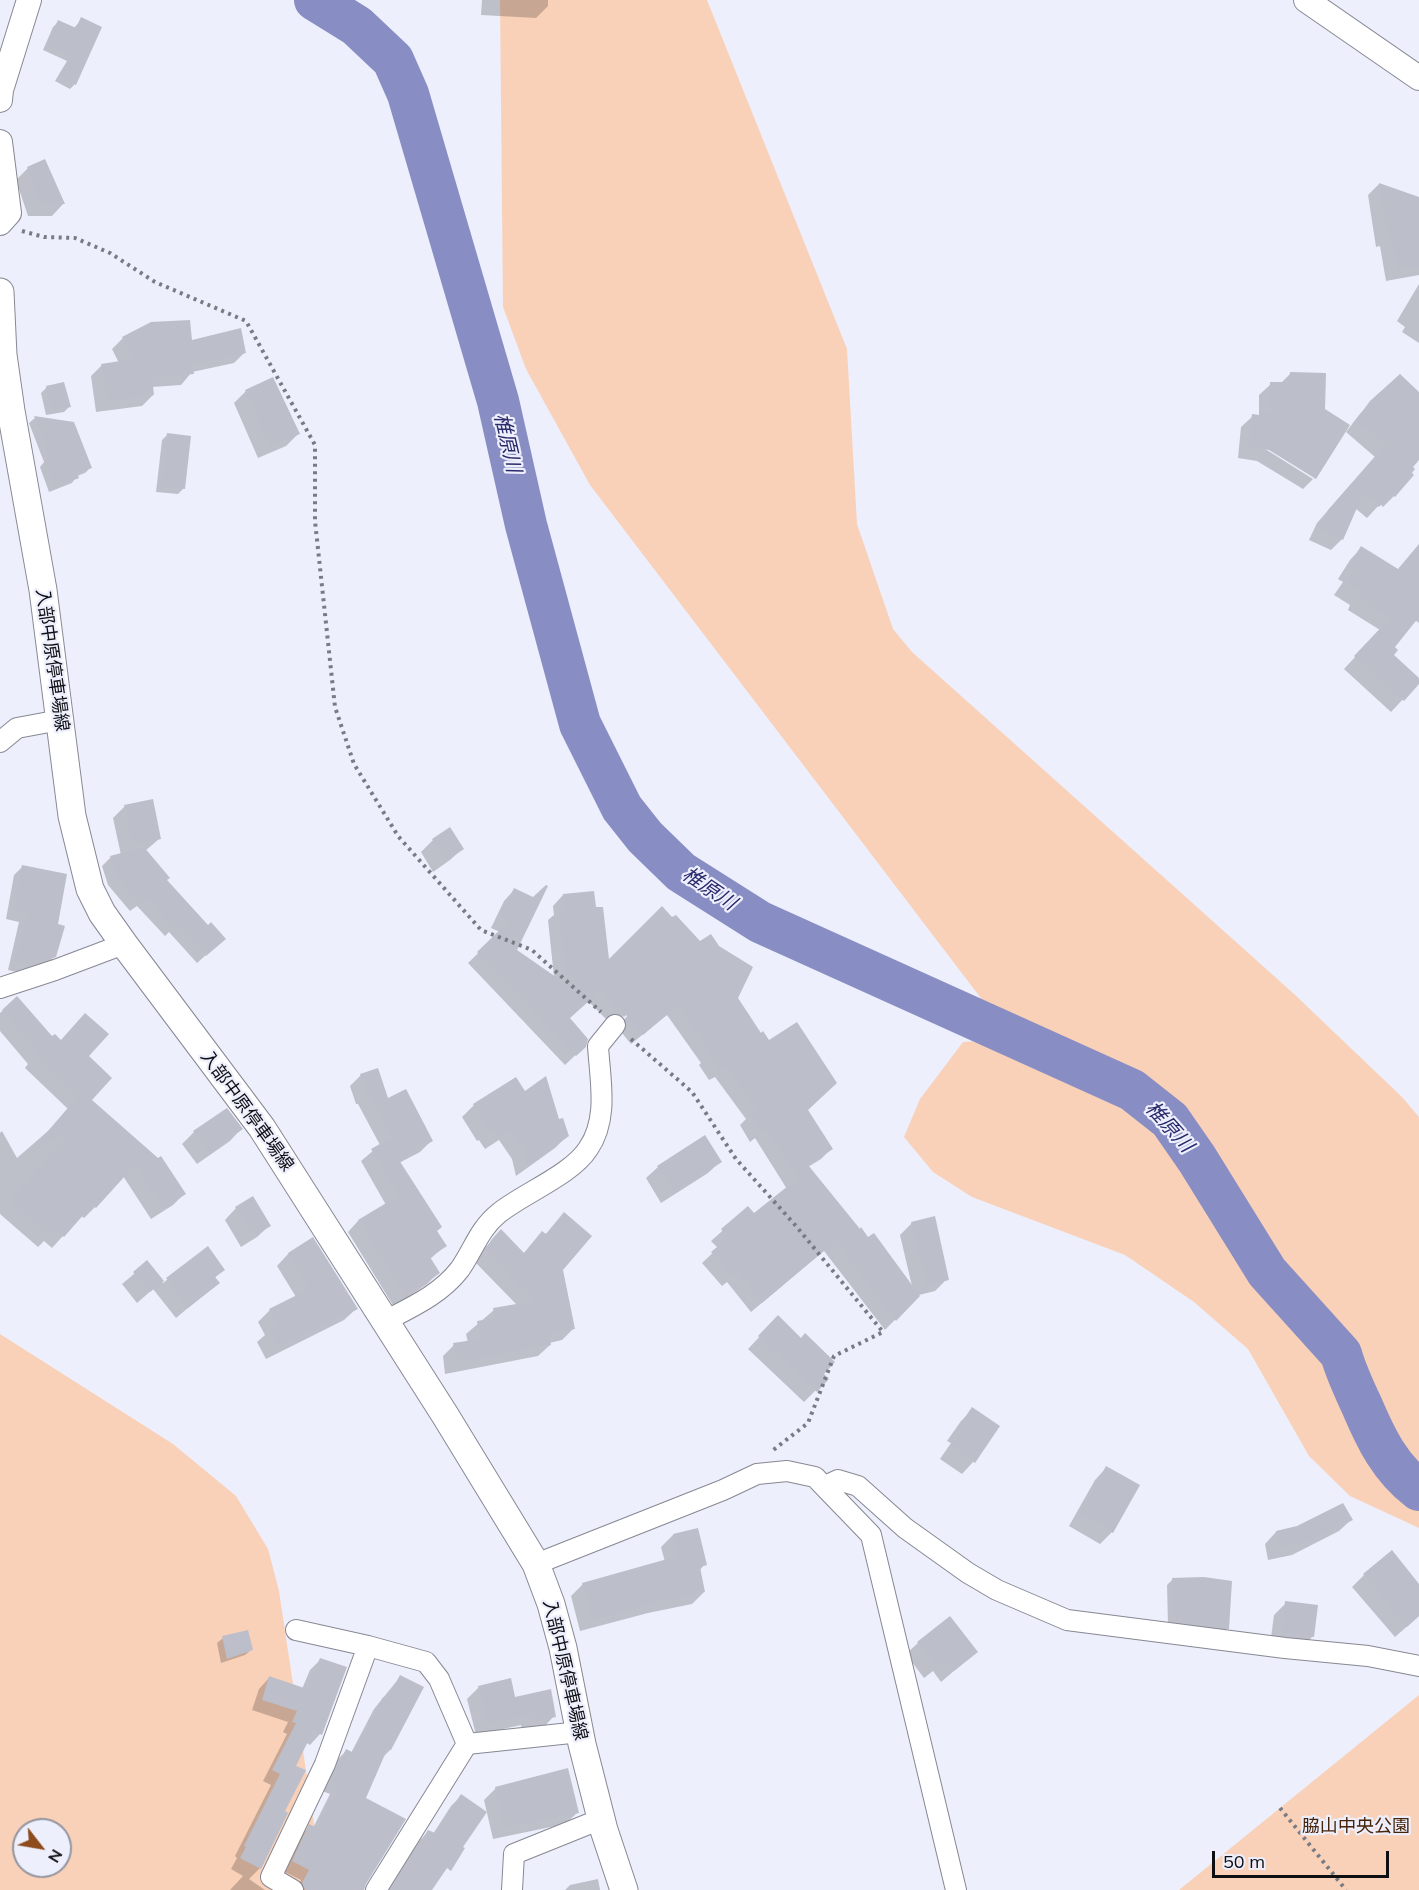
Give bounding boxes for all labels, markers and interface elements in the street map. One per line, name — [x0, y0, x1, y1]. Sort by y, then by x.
water label: 椎原川 — [489, 411, 525, 475]
street label: 入部中原停車場線 — [31, 587, 73, 733]
water label: 椎原川 — [677, 862, 741, 916]
street label: 入部中原停車場線 — [196, 1046, 298, 1176]
water label: 椎原川 — [1140, 1097, 1198, 1157]
street label: 入部中原停車場線 — [538, 1597, 592, 1743]
park label: 脇山中央公園 — [1302, 1816, 1410, 1838]
north arrow — [12, 1818, 72, 1878]
scale bar — [1215, 1839, 1392, 1877]
text: N — [44, 1846, 67, 1867]
text: 50 m — [1223, 1850, 1265, 1873]

